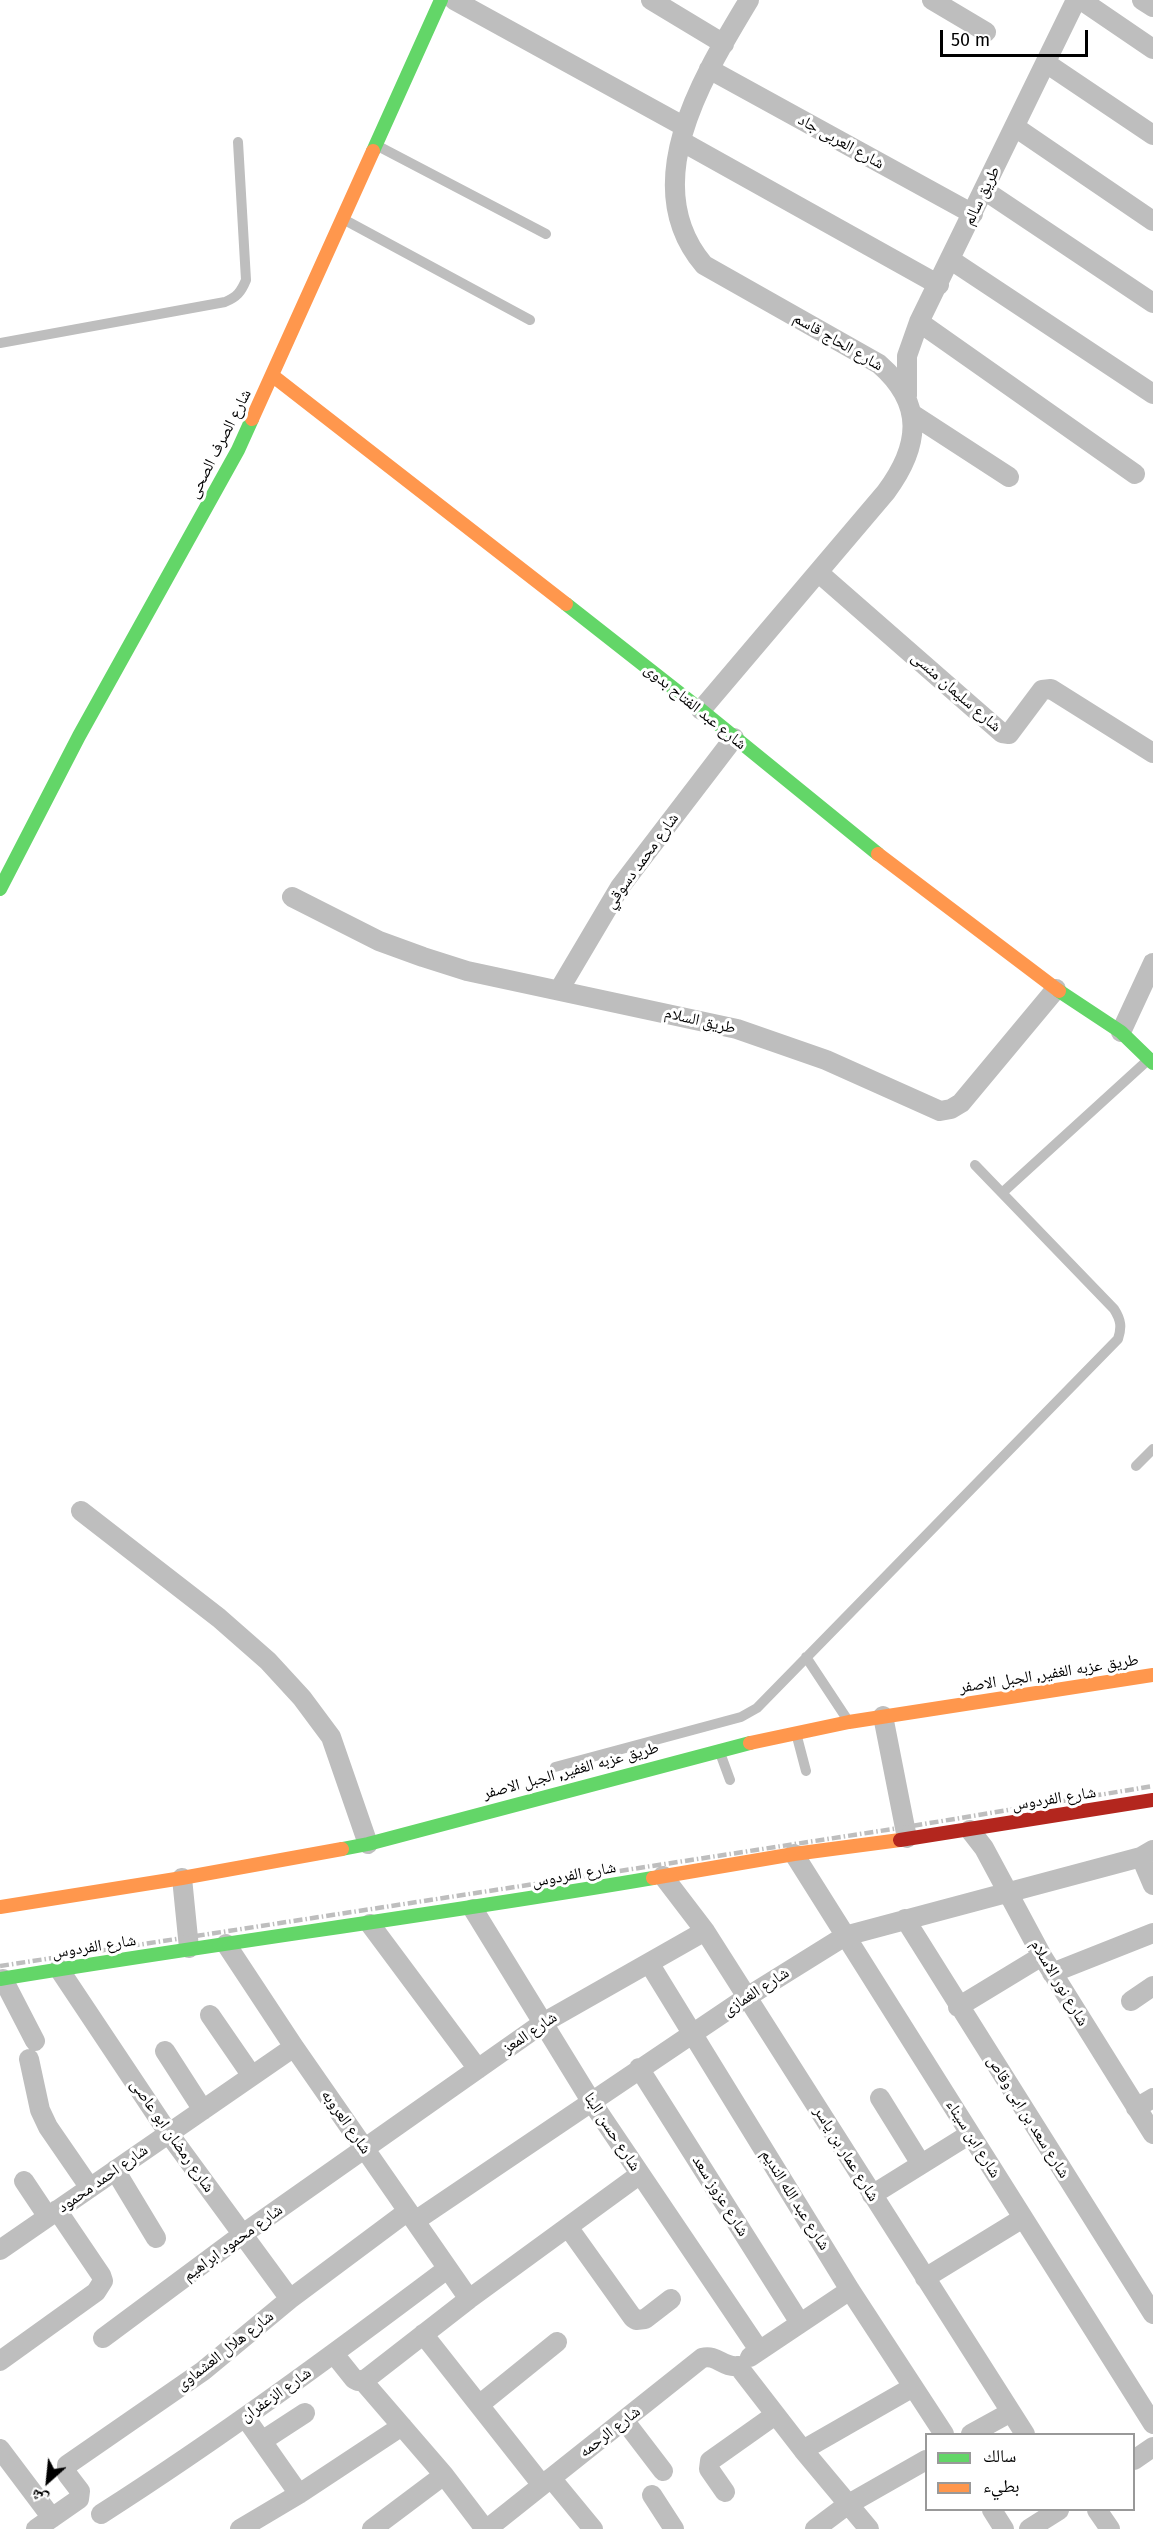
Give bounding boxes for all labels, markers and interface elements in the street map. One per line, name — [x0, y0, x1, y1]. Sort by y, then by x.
scale bar — [943, 18, 1092, 56]
text: 50 m — [951, 29, 990, 51]
street label: شارع العربى جاد — [795, 110, 887, 174]
street label: طريق سالم — [959, 163, 1005, 229]
street label: شارع الحاج قاسم — [790, 309, 886, 375]
street label: شارع الصرف الصحى — [184, 386, 256, 502]
street label: شارع سليمان منسى — [907, 648, 1005, 736]
street label: شارع عبد الفتاح بدوى — [640, 660, 750, 754]
street label: شارع محمد دسوقي — [601, 809, 683, 913]
street label: طريق السلام — [663, 1004, 737, 1038]
street label: طريق عزبه الغفير, الجبل الاصفر — [958, 1650, 1140, 1698]
street label: طريق عزبه الغفير, الجبل الاصفر — [481, 1738, 661, 1804]
street label: شارع الفردوس — [1011, 1783, 1097, 1815]
street label: شارع الفردوس — [531, 1858, 617, 1892]
street label: شارع الفردوس — [51, 1931, 137, 1963]
street label: شارع نور الاسلام — [1026, 1936, 1092, 2030]
street label: شارع الغمازى — [719, 1963, 793, 2021]
street label: شارع المعز — [499, 2008, 561, 2058]
street label: شارع سعد بن ابى وقاص — [983, 2052, 1073, 2182]
street label: شارع رمضان ابو عاصى — [126, 2076, 218, 2196]
street label: شارع العروبه — [317, 2086, 375, 2158]
street label: شارع حسن البنا — [580, 2089, 644, 2175]
street label: شارع ابن سيناء — [941, 2096, 1005, 2182]
street label: شارع عمار بن ياسر — [809, 2103, 883, 2205]
street label: شارع احمد محمود — [54, 2141, 152, 2217]
street label: شارع عبد الله النديم — [756, 2146, 834, 2254]
street label: شارع عزوز سعد — [688, 2152, 752, 2240]
street label: شارع محمود ابراهيم — [179, 2200, 287, 2286]
street label: شارع هلال العشماوى — [172, 2307, 278, 2395]
street label: شارع الزعفران — [237, 2364, 315, 2426]
street label: شارع الرحمه — [576, 2402, 644, 2462]
legend — [925, 2433, 1135, 2511]
text: سالك — [983, 2445, 1016, 2467]
north arrow — [18, 2451, 78, 2511]
text: بطيء — [983, 2475, 1020, 2497]
text: ش — [28, 2485, 51, 2510]

